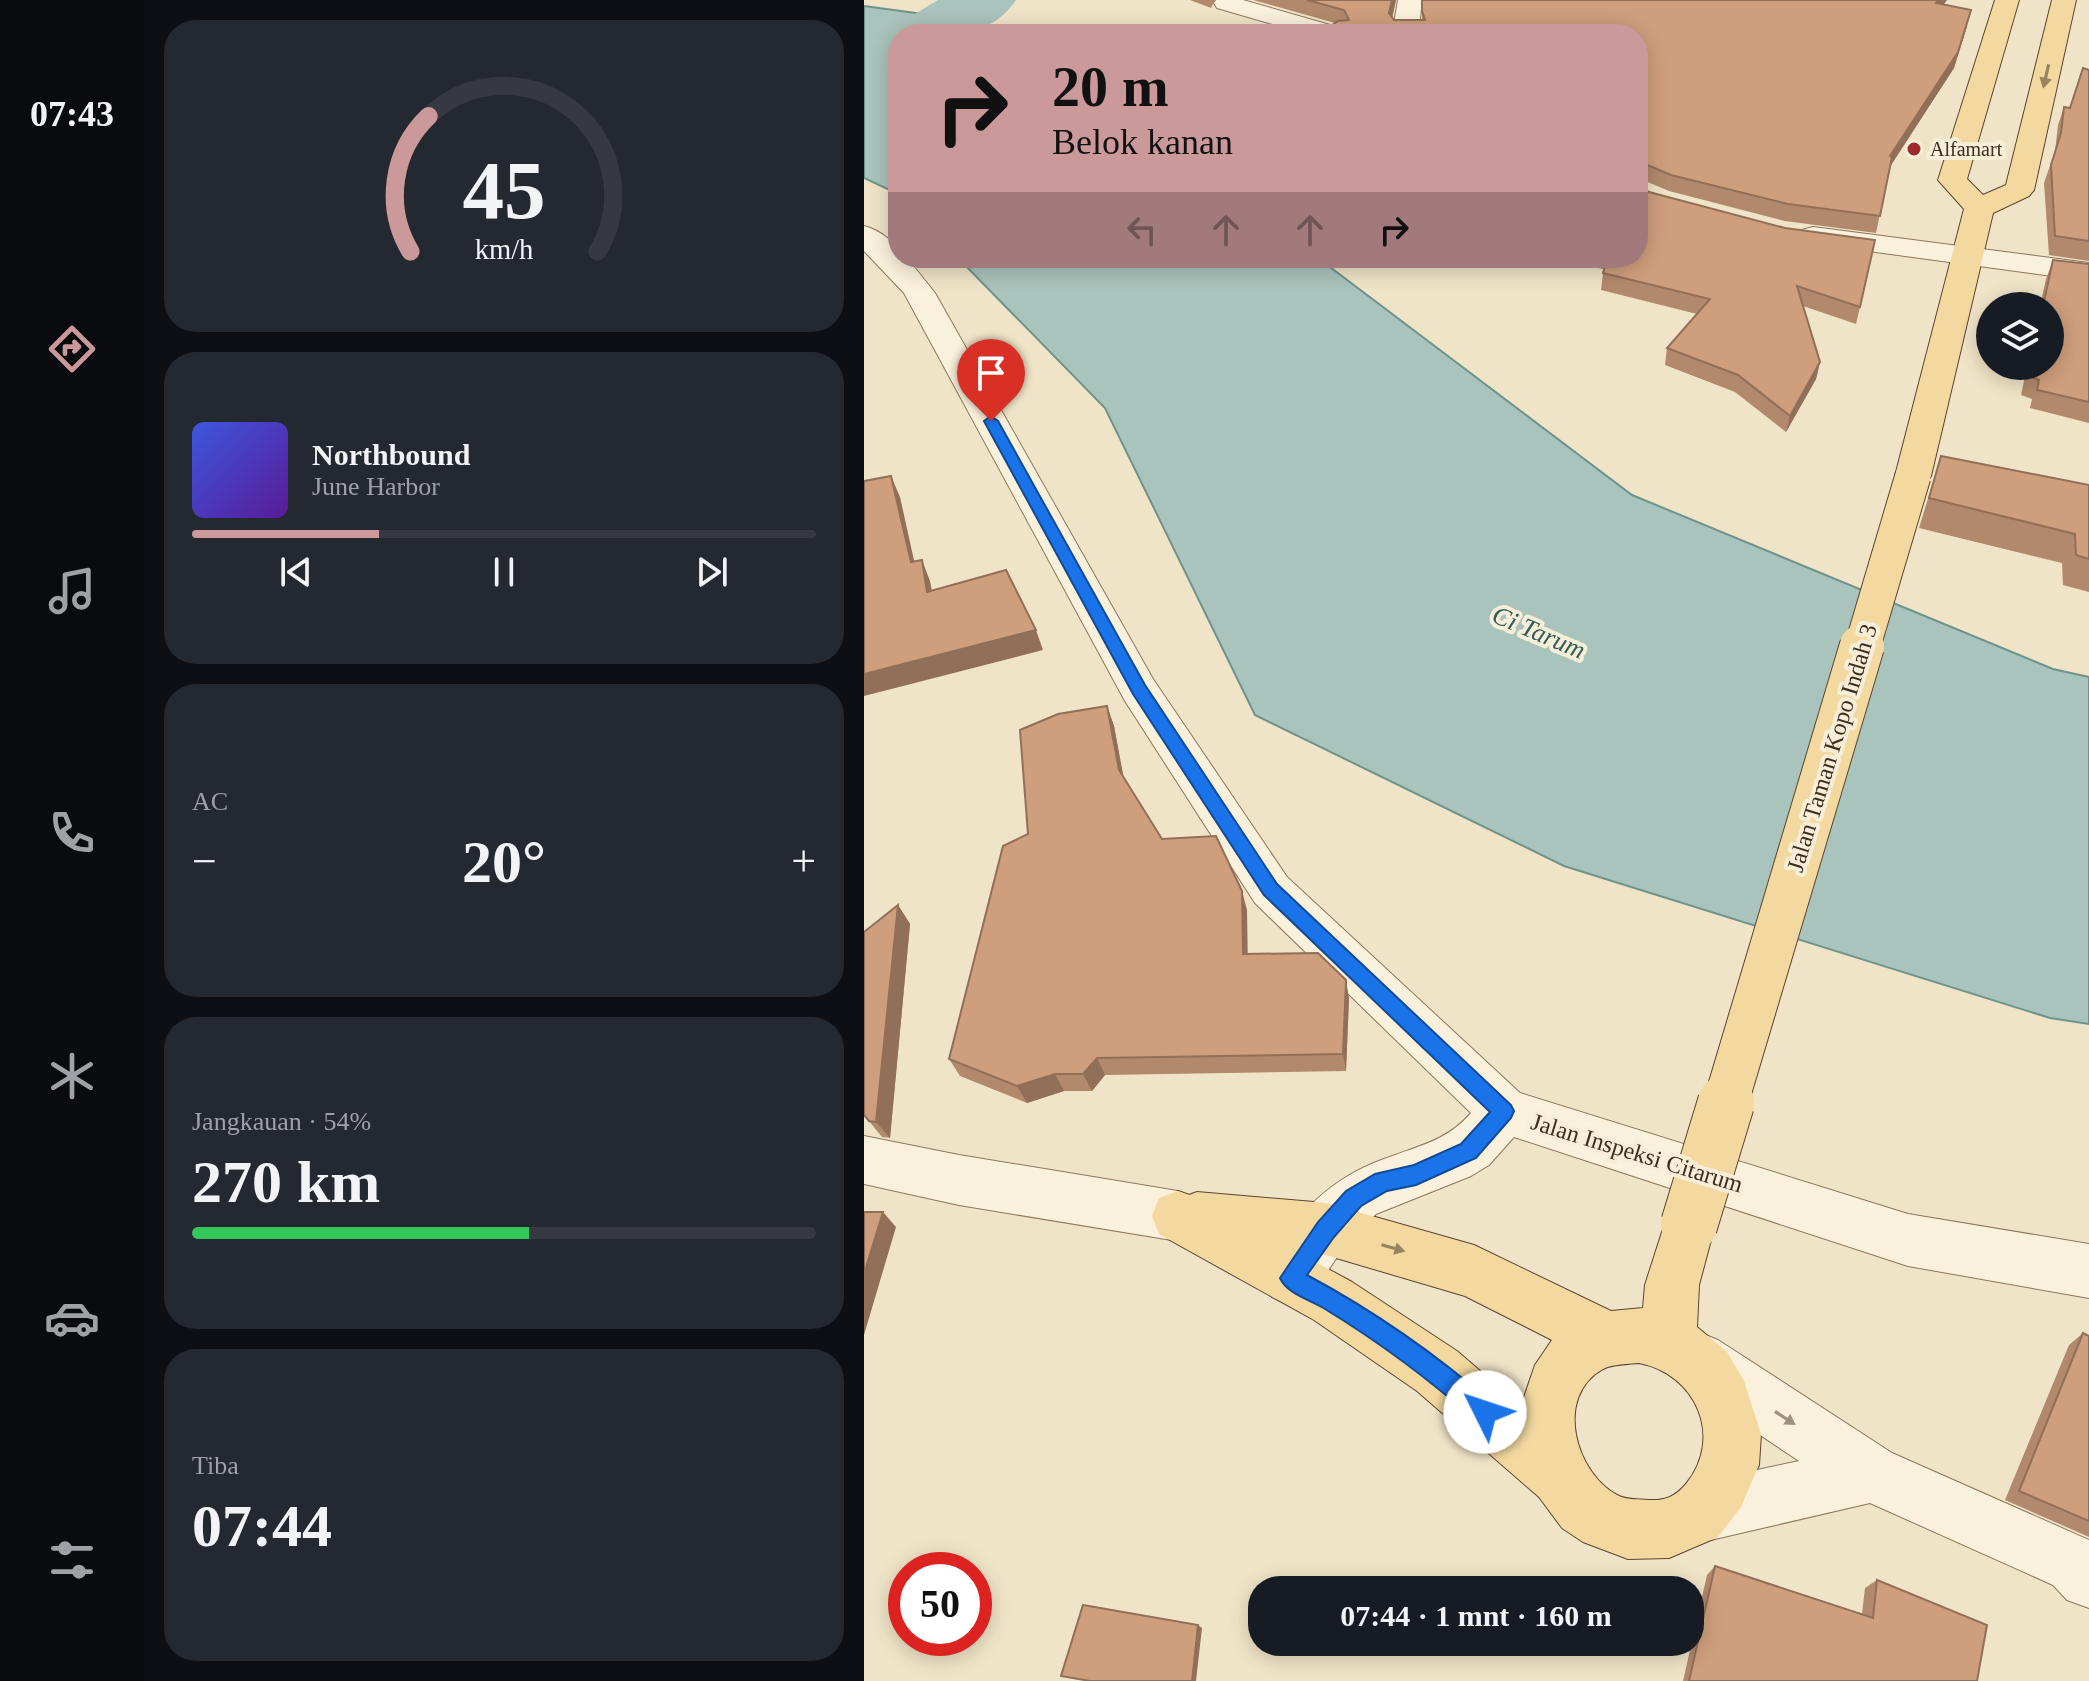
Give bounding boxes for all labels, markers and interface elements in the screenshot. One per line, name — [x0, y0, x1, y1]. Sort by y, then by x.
icon: right — [920, 56, 1024, 160]
text: 20 m — [1052, 56, 1169, 118]
one-way arrow — [2039, 63, 2052, 88]
text: 07:43 — [30, 94, 114, 134]
text: Belok kanan — [1052, 122, 1233, 162]
place label: Alfamart — [1930, 138, 2003, 160]
marker: Alfamart — [1905, 140, 1923, 158]
text: 45 — [462, 144, 546, 236]
icon: left — [1120, 208, 1164, 252]
icon: ahead — [1204, 208, 1248, 252]
icon: ahead — [1288, 208, 1332, 252]
icon: right — [1372, 208, 1416, 252]
text: km/h — [475, 234, 533, 265]
map controls — [1976, 292, 2064, 380]
button: layers — [1976, 292, 2064, 380]
icon: directions — [44, 321, 100, 377]
pin — [957, 339, 1025, 421]
icon: arrive — [969, 351, 1013, 395]
text: Northbound — [312, 438, 470, 471]
text: June Harbor — [312, 472, 440, 501]
icon: previous — [274, 550, 318, 594]
icon: pause — [482, 550, 526, 594]
icon: next — [690, 550, 734, 594]
icon: music — [44, 563, 100, 619]
water label: Ci Tarum — [1488, 600, 1590, 665]
street label: Jalan Taman Kopo Indah 3 — [1782, 621, 1882, 875]
text: AC — [192, 787, 228, 816]
icon: phone — [44, 805, 100, 861]
text: 20° — [462, 829, 546, 895]
text: − — [192, 837, 217, 886]
text: + — [791, 837, 816, 886]
icon: climate — [44, 1048, 100, 1104]
text: Jangkauan · 54% — [192, 1107, 371, 1136]
street label: Jalan Inspeksi Citarum — [1528, 1108, 1746, 1198]
text: 270 km — [192, 1149, 380, 1215]
one-way arrow — [1380, 1243, 1405, 1255]
icon: car — [44, 1290, 100, 1346]
position arrow — [1443, 1370, 1527, 1454]
one-way arrow — [1775, 1410, 1796, 1425]
text: Tiba — [192, 1451, 239, 1480]
text: 07:44 — [192, 1493, 332, 1559]
icon: filters — [44, 1532, 100, 1588]
speed limit sign: 50 — [888, 1552, 992, 1656]
text: 07:44 · 1 mnt · 160 m — [1340, 1599, 1612, 1632]

